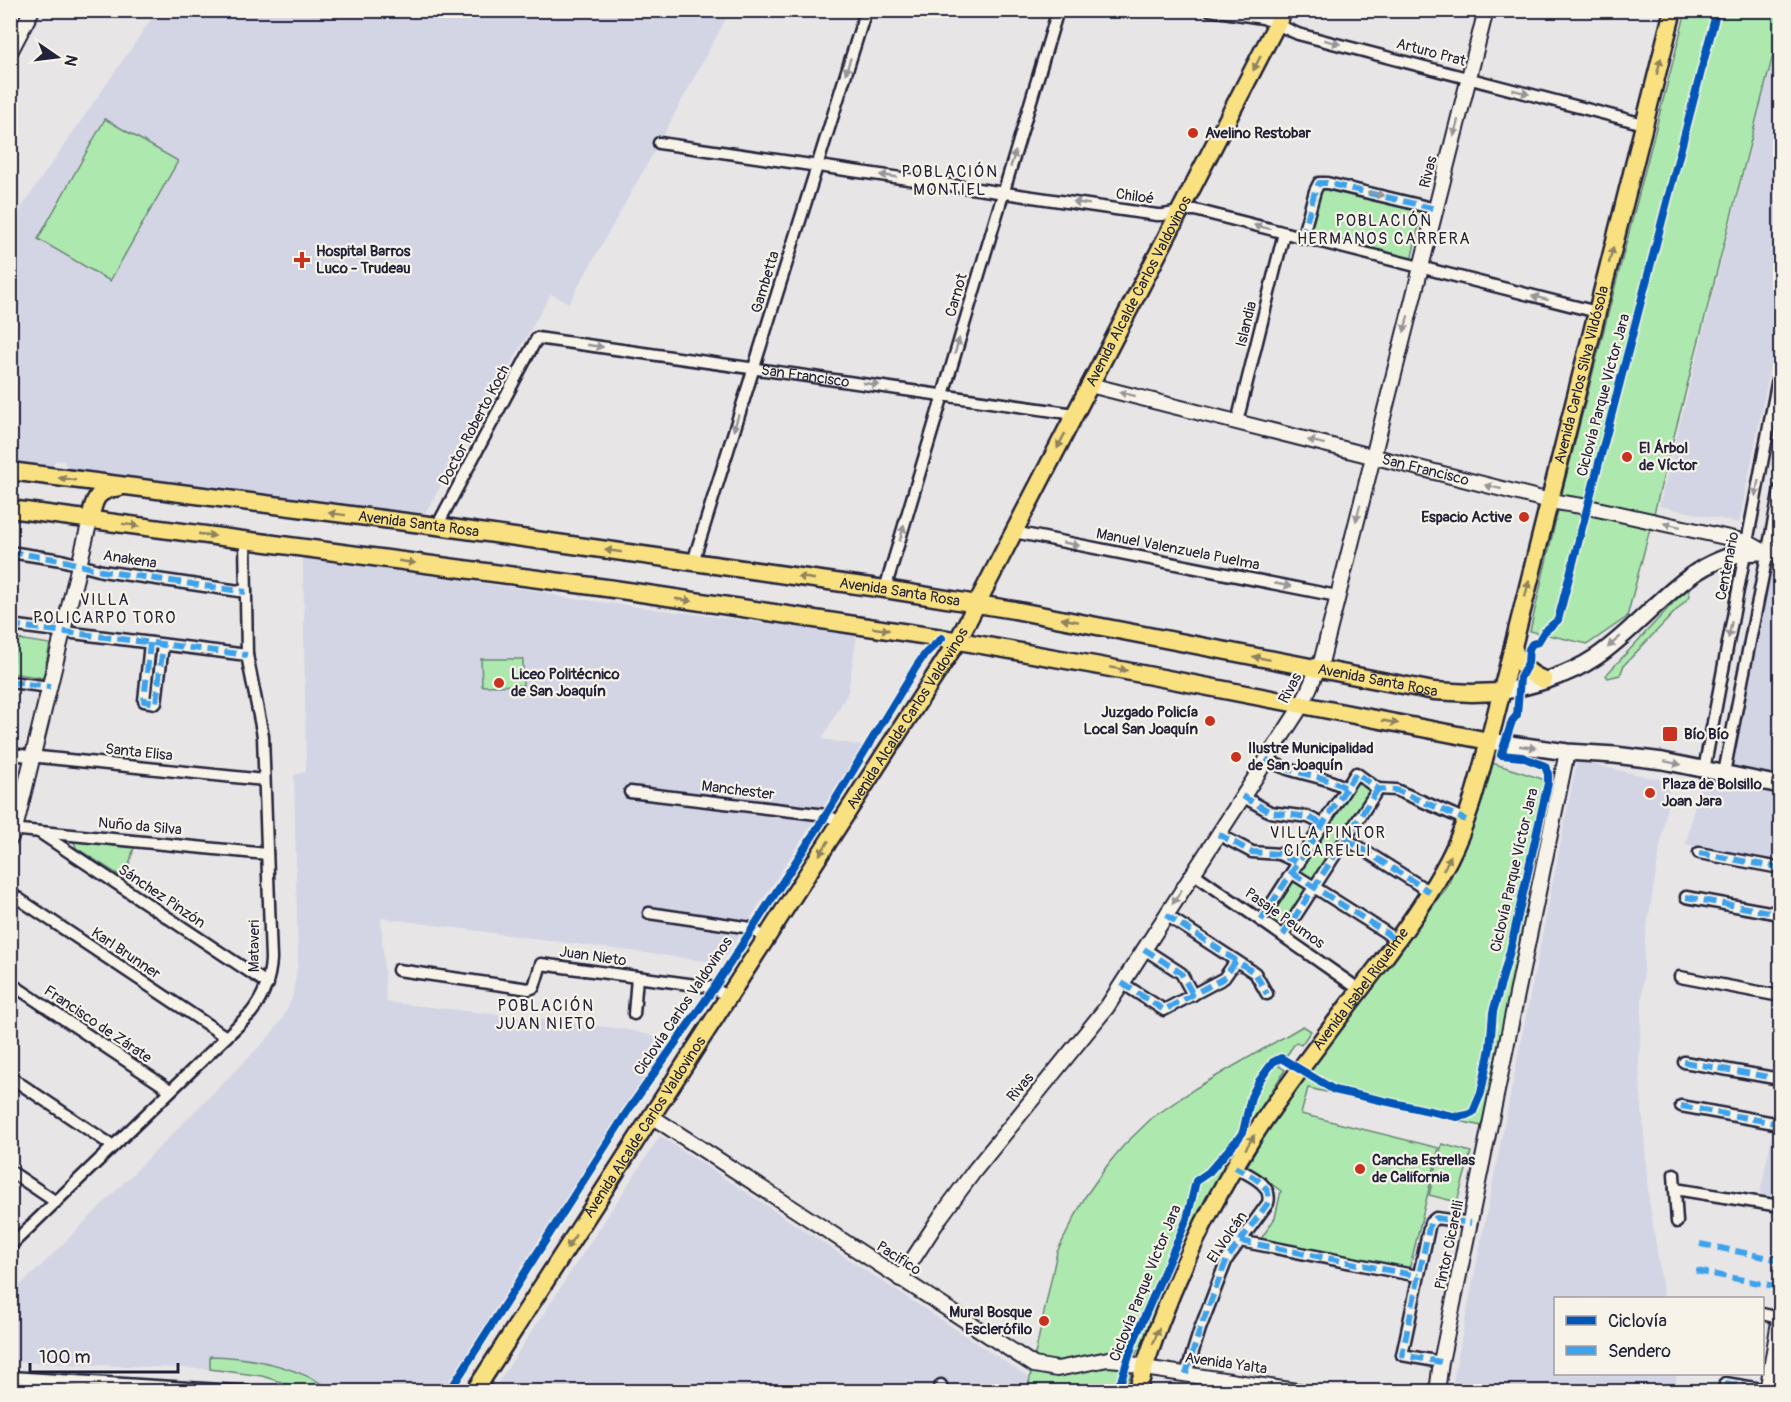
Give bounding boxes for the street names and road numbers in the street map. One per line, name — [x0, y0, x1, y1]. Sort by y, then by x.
street label: Arturo Prat — [1394, 34, 1469, 71]
street label: Rivas — [1415, 154, 1442, 190]
street label: Chiloé — [1114, 184, 1155, 209]
street label: Avenida Alcalde Carlos Valdovinos — [1082, 193, 1196, 390]
street label: Gambetta — [747, 249, 784, 316]
street label: Carnot — [941, 270, 972, 319]
street label: Avenida Carlos Silva Vildósola — [1550, 284, 1613, 466]
street label: Islandia — [1232, 299, 1261, 349]
street label: Ciclovía Parque Víctor Jara — [1573, 312, 1634, 479]
street label: San Francisco — [760, 361, 851, 392]
street label: Doctor Roberto Koch — [435, 362, 514, 489]
street label: San Francisco — [1380, 450, 1471, 490]
street label: Avenida Santa Rosa — [357, 507, 480, 542]
street label: Manuel Valenzuela Puelma — [1094, 524, 1261, 575]
street label: Centenario — [1712, 530, 1743, 602]
street label: Anakena — [102, 546, 158, 573]
street label: Avenida Santa Rosa — [838, 574, 961, 611]
street label: Avenida Alcalde Carlos Valdovinos — [843, 624, 973, 813]
street label: Avenida Santa Rosa — [1316, 660, 1438, 701]
street label: Rivas — [1274, 669, 1307, 707]
street label: Santa Elisa — [104, 740, 174, 765]
street label: Manchester — [700, 777, 776, 804]
street label: Ciclovía Parque Víctor Jara — [1486, 786, 1543, 954]
street label: Nuño da Silva — [97, 813, 183, 840]
street label: Sánchez Pinzón — [114, 860, 209, 933]
street label: Pasaje Peumos — [1241, 884, 1329, 953]
street label: Mataveri — [245, 919, 264, 972]
street label: Karl Brunner — [88, 923, 164, 984]
street label: Avenida Isabel Riquelme — [1308, 924, 1413, 1054]
street label: Ciclovía Carlos Valdovinos — [630, 933, 737, 1079]
street label: Juan Nieto — [558, 942, 628, 971]
street label: Francisco de Zárate — [40, 981, 156, 1068]
street label: Avenida Alcalde Carlos Valdovinos — [580, 1033, 710, 1222]
street label: Rivas — [1003, 1069, 1038, 1106]
street label: Pintor Cicarelli — [1431, 1198, 1468, 1291]
street label: Ciclovía Parque Víctor Jara — [1105, 1202, 1186, 1364]
street label: El Volcán — [1203, 1208, 1252, 1267]
street label: Pacifico — [873, 1237, 925, 1280]
street label: Avenida Yalta — [1183, 1348, 1268, 1379]

